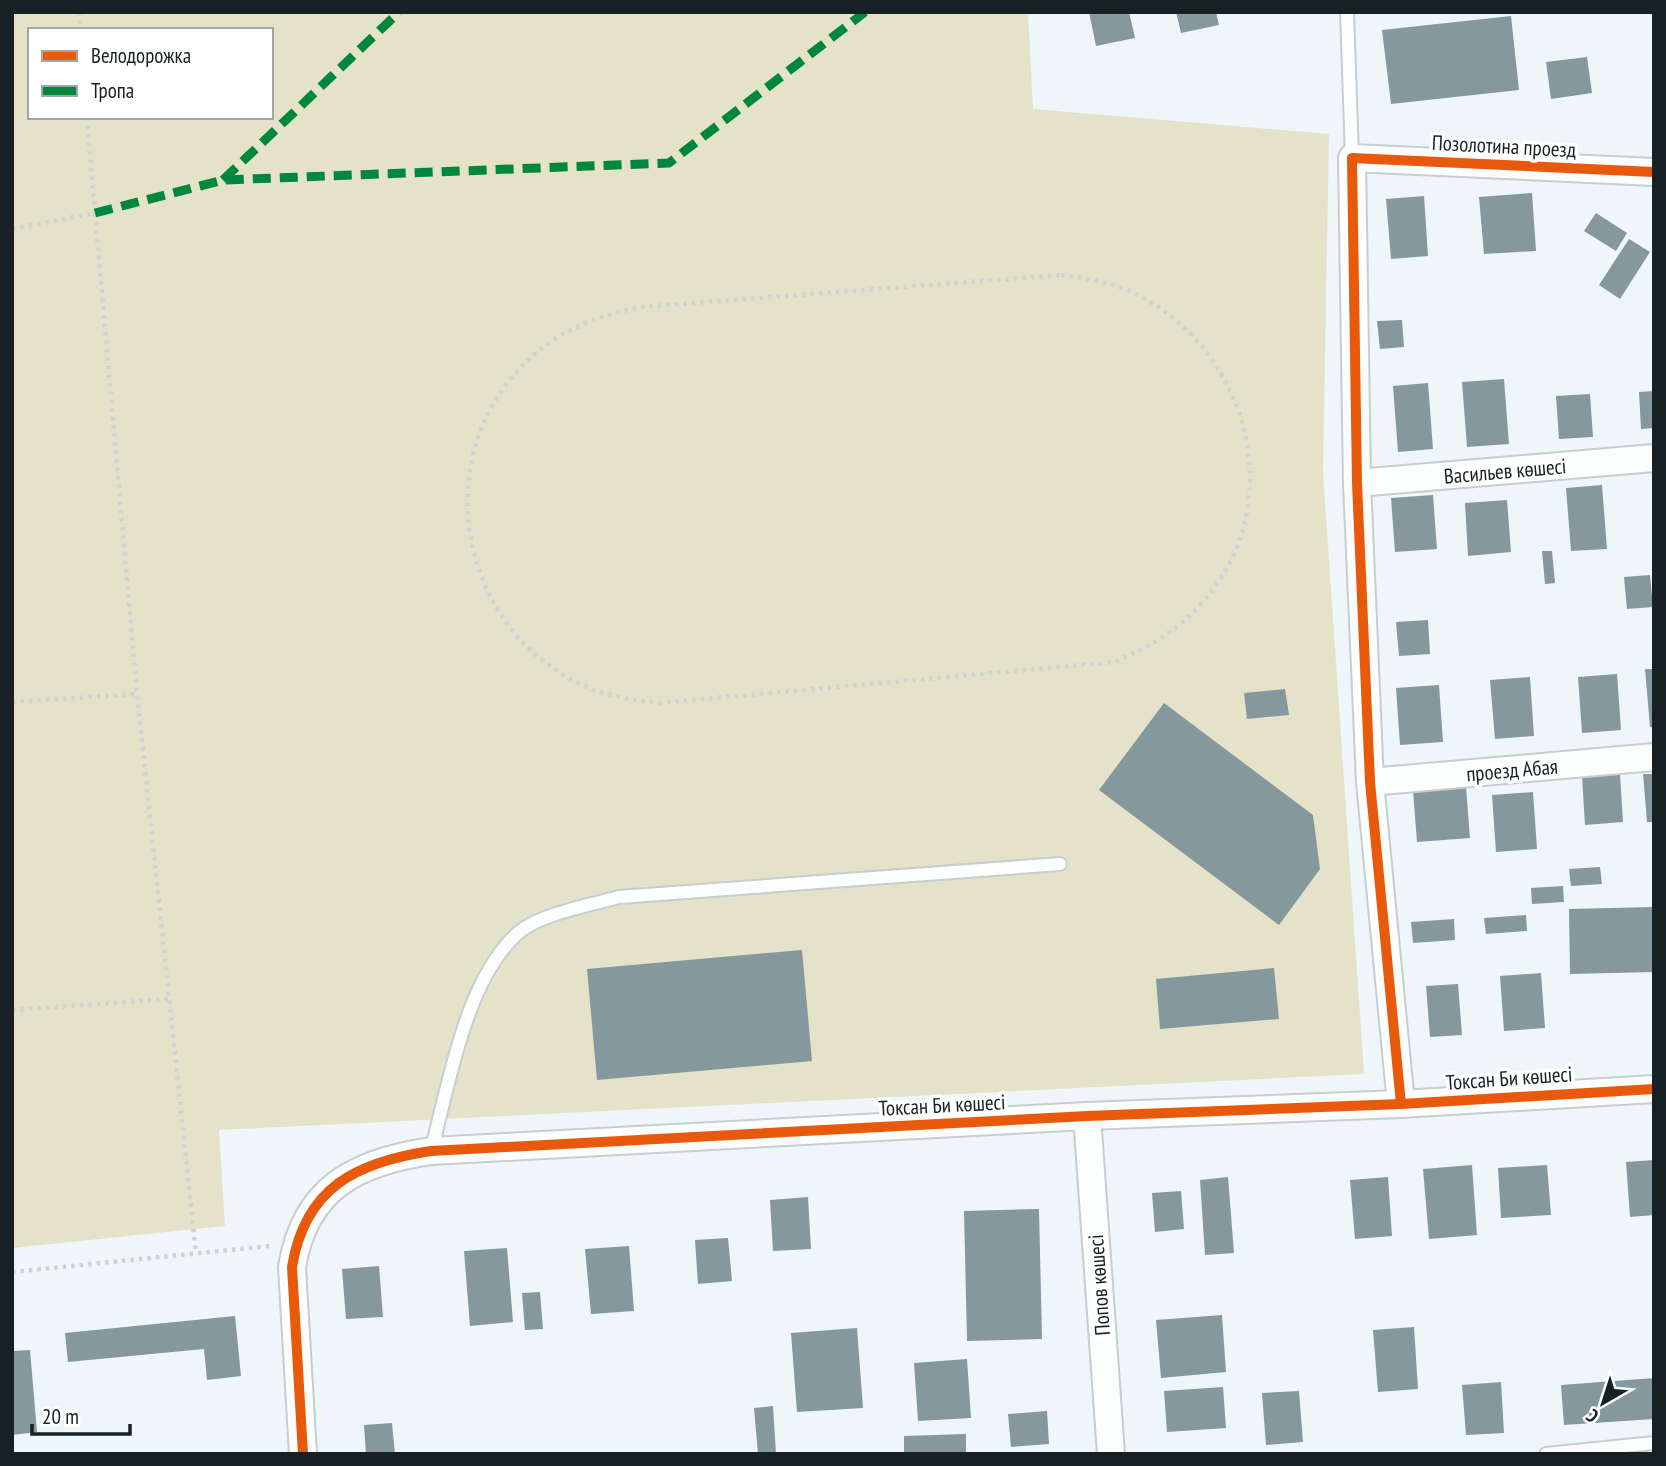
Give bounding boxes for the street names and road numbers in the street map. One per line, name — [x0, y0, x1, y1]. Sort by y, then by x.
street label: Позолотина проезд — [1431, 129, 1577, 163]
street label: Васильев көшесі — [1443, 452, 1567, 490]
street label: проезд Абая — [1465, 753, 1559, 787]
street label: Токсан Би көшесі — [1445, 1060, 1573, 1096]
street label: Токсан Би көшесі — [878, 1088, 1006, 1122]
street label: Попов көшесі — [1082, 1234, 1116, 1336]

